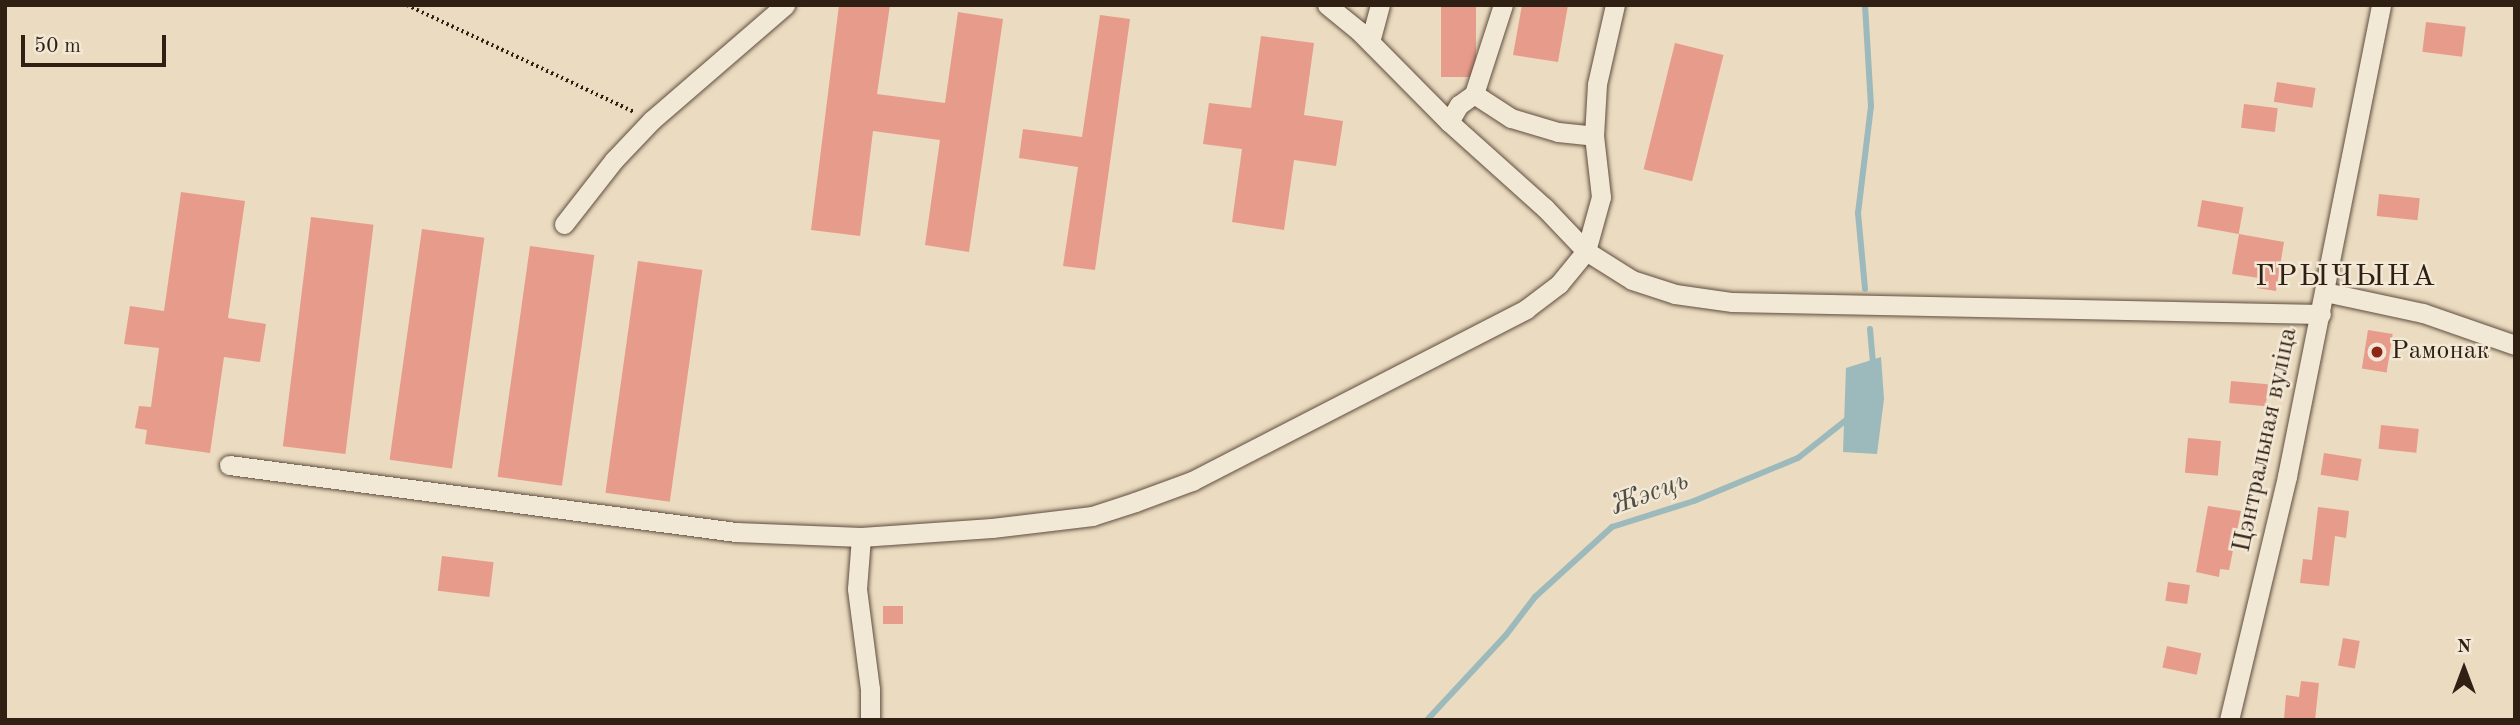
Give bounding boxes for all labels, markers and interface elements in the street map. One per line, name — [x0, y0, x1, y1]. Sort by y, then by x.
scale bar — [24, 21, 170, 65]
text: 50 m — [34, 36, 81, 57]
district label: ГРЫЧЫНА — [2256, 259, 2436, 295]
street label: Цэнтральная вуліца — [2227, 325, 2305, 555]
place label: Рамонак — [2391, 336, 2490, 368]
marker: Рамонак — [2369, 344, 2385, 360]
water label: Жэсць — [1606, 464, 1694, 524]
north arrow — [2429, 634, 2499, 704]
text: N — [2457, 638, 2471, 657]

